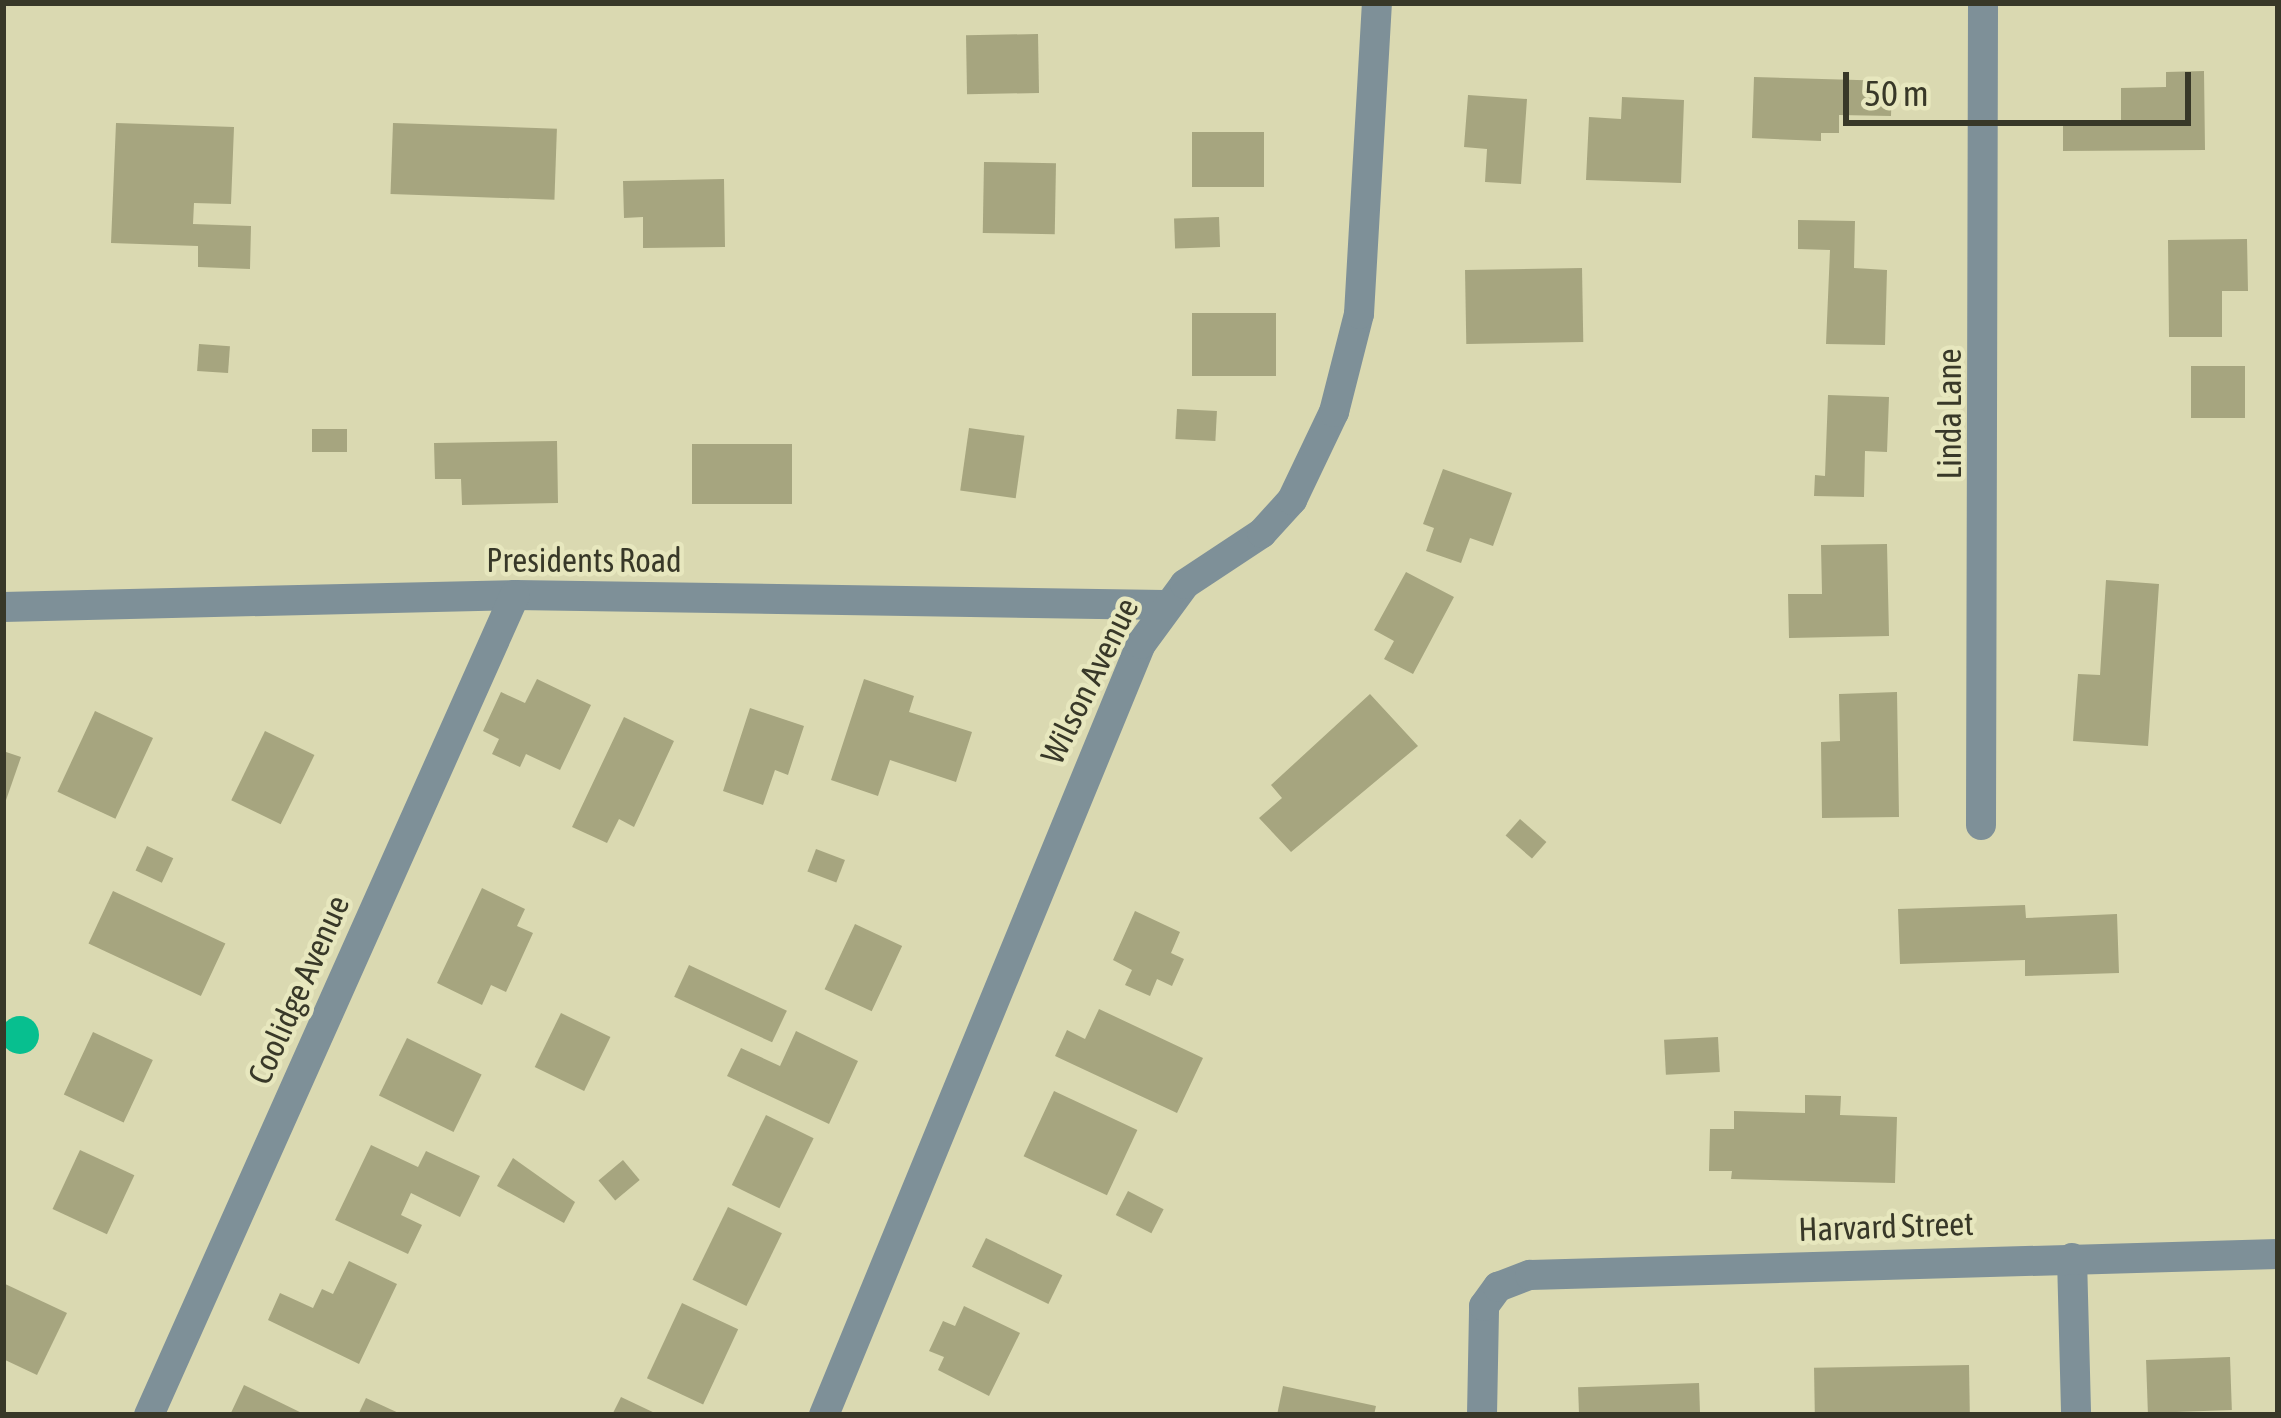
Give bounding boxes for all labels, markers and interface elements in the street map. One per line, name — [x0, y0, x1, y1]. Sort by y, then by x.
scale bar — [1849, 48, 2197, 122]
text: 50 m — [1864, 72, 1929, 114]
street label: Linda Lane — [1930, 349, 1970, 479]
street label: Presidents Road — [486, 541, 682, 581]
street label: Wilson Avenue — [1033, 592, 1147, 770]
street label: Coolidge Avenue — [240, 890, 358, 1090]
street label: Harvard Street — [1798, 1204, 1974, 1250]

